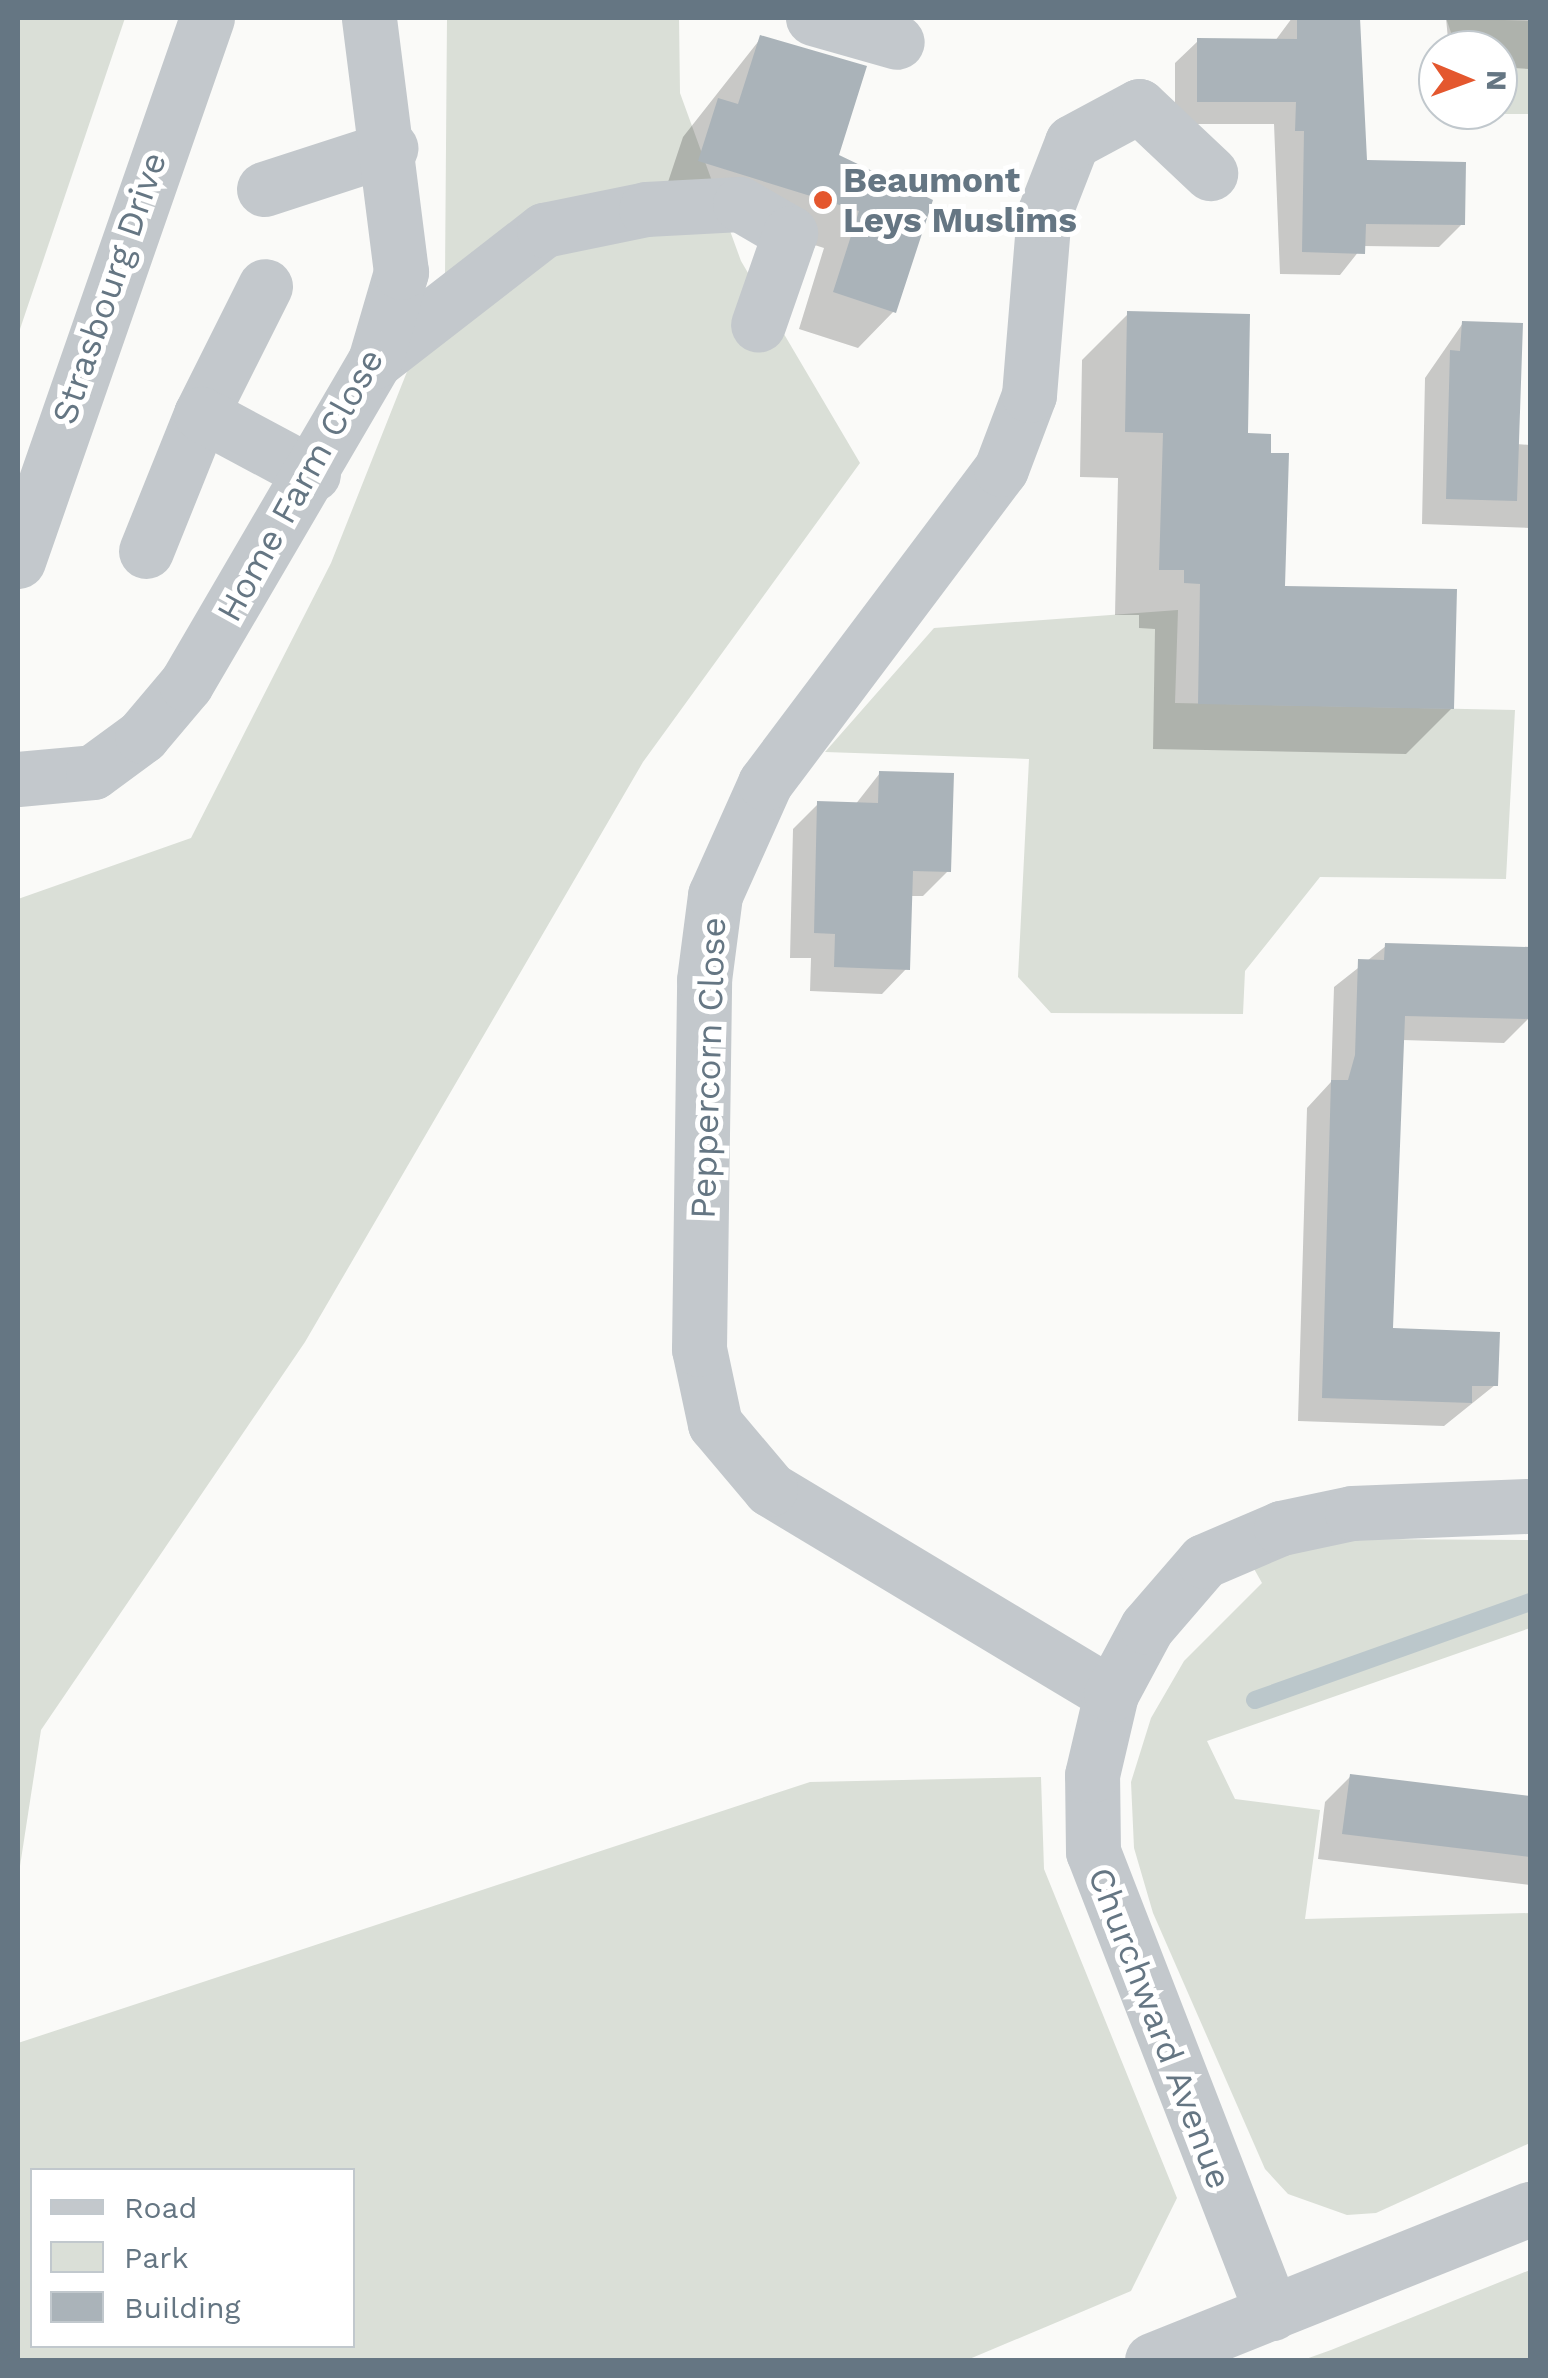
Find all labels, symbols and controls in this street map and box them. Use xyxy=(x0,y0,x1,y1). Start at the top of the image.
north arrow xyxy=(1418,30,1518,130)
text: N xyxy=(1480,70,1513,91)
street label: Strasbourg Drive xyxy=(43,147,175,429)
place label: Beaumont Leys Muslims xyxy=(843,159,1077,241)
marker: Beaumont Leys Muslims xyxy=(812,189,834,211)
street label: Home Farm Close xyxy=(208,341,392,629)
street label: Peppercorn Close xyxy=(682,916,734,1220)
street label: Churchward Avenue xyxy=(1079,1861,1241,2195)
legend xyxy=(30,2168,355,2348)
text: Road xyxy=(124,2190,197,2225)
text: Park xyxy=(124,2240,189,2275)
text: Building xyxy=(124,2290,241,2325)

